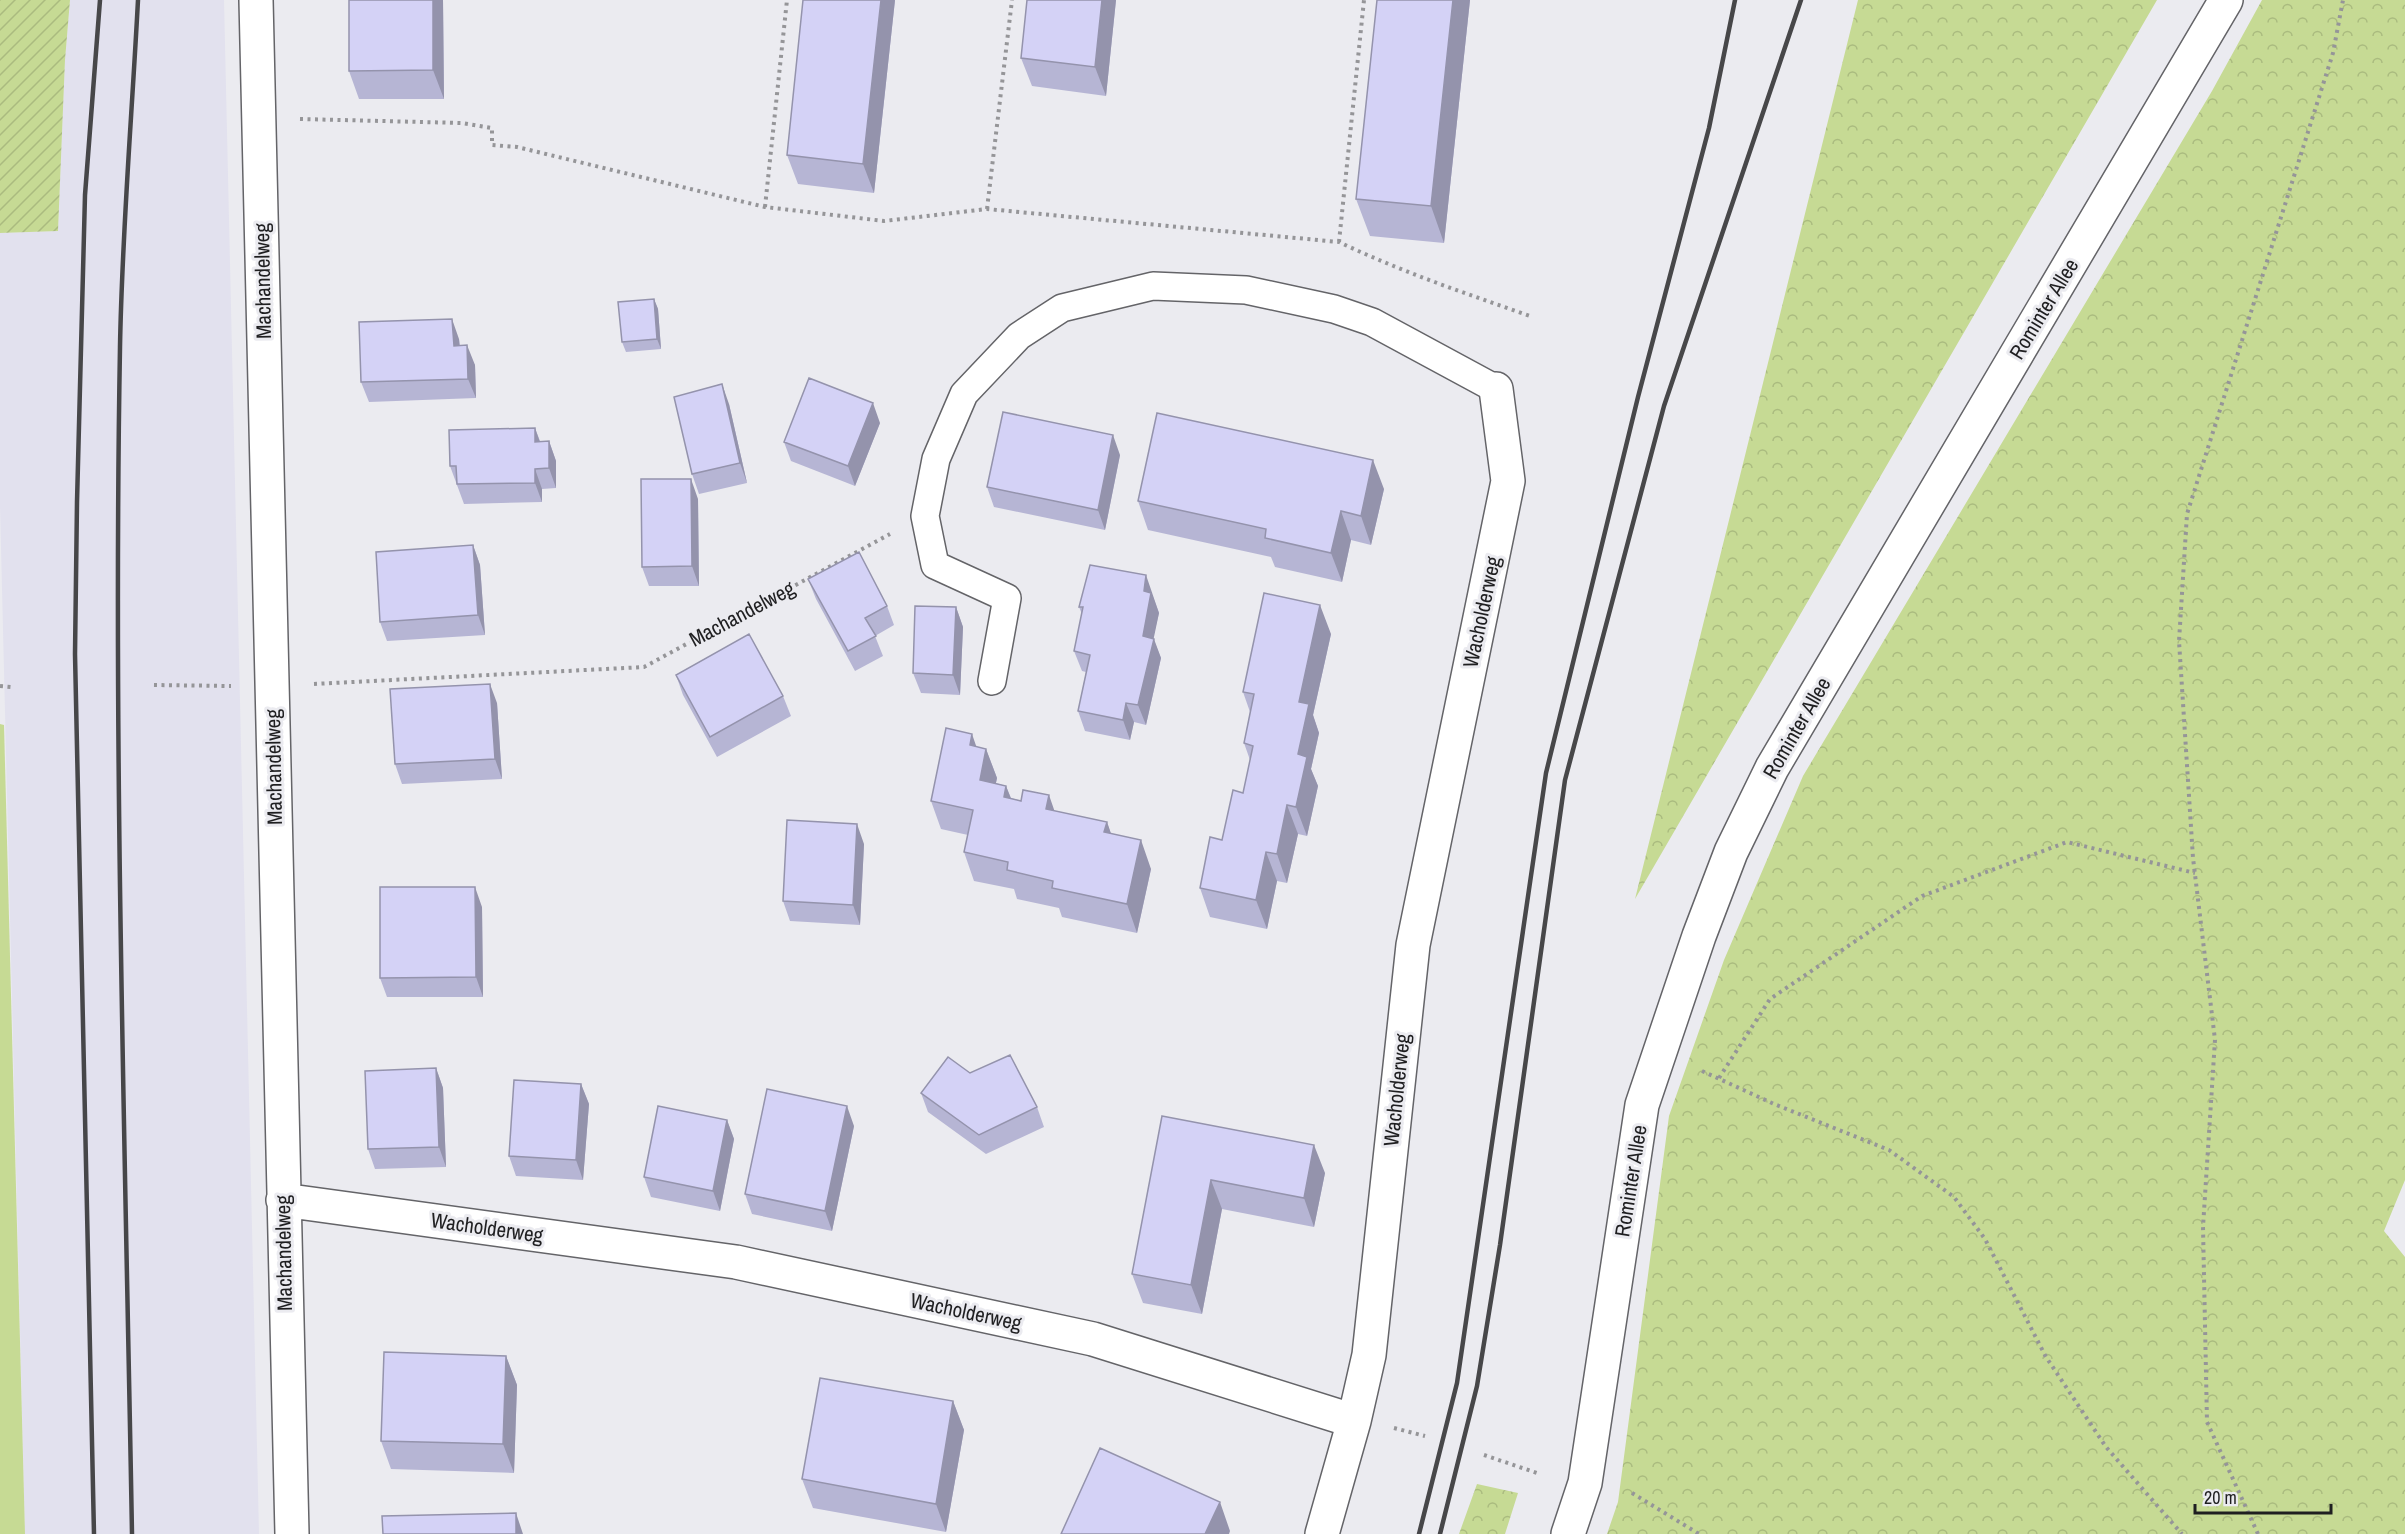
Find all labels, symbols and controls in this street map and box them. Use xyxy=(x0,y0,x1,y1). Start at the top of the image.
street label: Machandelweg xyxy=(247,222,278,339)
street label: Rominter Allee xyxy=(2002,253,2085,365)
street label: Wacholderweg xyxy=(1456,553,1508,670)
street label: Machandelweg xyxy=(684,573,800,654)
street label: Rominter Allee xyxy=(1756,672,1837,784)
street label: Machandelweg xyxy=(258,708,289,825)
street label: Wacholderweg xyxy=(1376,1032,1417,1148)
street label: Rominter Allee xyxy=(1607,1123,1654,1239)
street label: Machandelweg xyxy=(268,1194,299,1311)
street label: Wacholderweg xyxy=(429,1205,546,1250)
street label: Wacholderweg xyxy=(908,1286,1025,1338)
scale bar xyxy=(2195,1477,2332,1515)
text: 20 m xyxy=(2204,1485,2237,1510)

